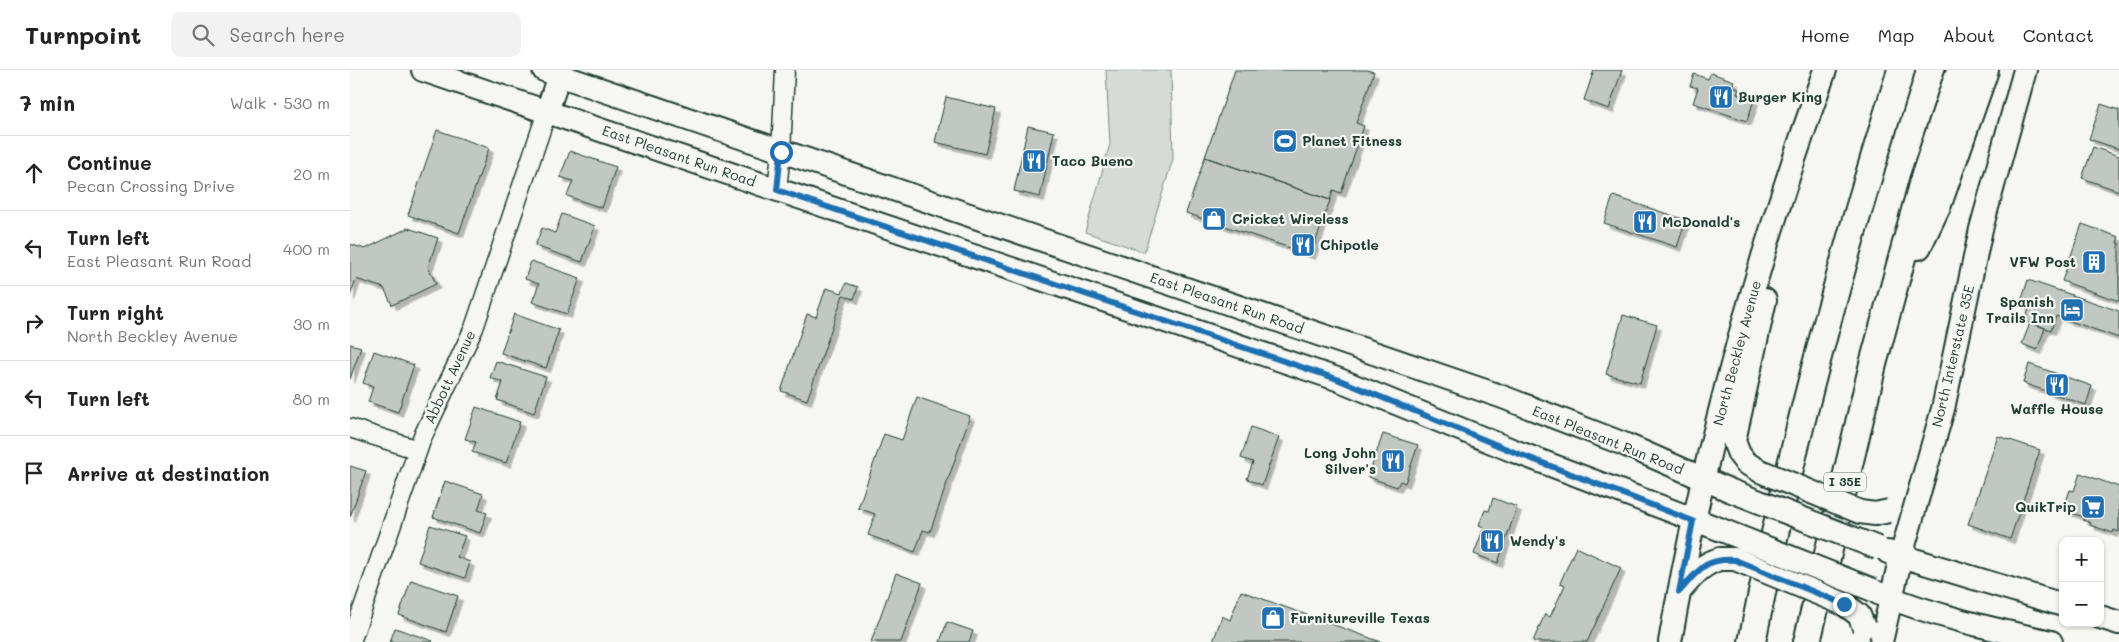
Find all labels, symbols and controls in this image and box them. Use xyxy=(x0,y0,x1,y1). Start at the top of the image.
search box xyxy=(171,12,521,57)
text: Turnpoint xyxy=(25,19,141,50)
icon: search xyxy=(189,21,217,49)
text: Search here xyxy=(229,22,345,47)
text: Home xyxy=(1801,23,1850,47)
text: Map xyxy=(1878,23,1914,47)
text: About xyxy=(1942,23,1995,47)
text: Contact xyxy=(2023,23,2094,47)
restaurant icon: Burger King xyxy=(1708,84,1734,110)
place label: Burger King xyxy=(1738,87,1822,106)
text: 7 min xyxy=(20,89,75,116)
text: Walk · 530 m xyxy=(230,92,330,113)
street label: East Pleasant Run Road xyxy=(600,120,759,191)
sports icon: Planet Fitness xyxy=(1272,128,1298,154)
place label: Planet Fitness xyxy=(1302,131,1402,150)
route start xyxy=(770,141,793,164)
restaurant icon: Taco Bueno xyxy=(1021,148,1047,174)
text: Continue xyxy=(67,150,152,175)
place label: Taco Bueno xyxy=(1052,151,1134,170)
icon: ahead xyxy=(20,159,48,187)
text: 20 m xyxy=(293,163,330,184)
text: Pecan Crossing Drive xyxy=(67,175,235,196)
shop icon: Cricket Wireless xyxy=(1201,206,1227,232)
place label: Cricket Wireless xyxy=(1232,209,1348,228)
restaurant icon: McDonald's xyxy=(1632,209,1658,235)
place label: McDonald's xyxy=(1662,212,1740,231)
text: Turn left xyxy=(67,225,150,250)
restaurant icon: Chipotle xyxy=(1290,232,1316,258)
icon: left xyxy=(20,234,48,262)
place label: Chipotle xyxy=(1320,235,1379,254)
text: 400 m xyxy=(283,238,330,259)
building icon: VFW Post xyxy=(2081,249,2107,275)
text: East Pleasant Run Road xyxy=(67,250,251,271)
place label: VFW Post xyxy=(2009,252,2076,271)
street label: East Pleasant Run Road xyxy=(1148,267,1307,338)
street label: North Beckley Avenue xyxy=(1708,278,1765,428)
street label: North Interstate 35E xyxy=(1927,283,1978,429)
place label: Spanish Trails Inn xyxy=(1986,292,2054,327)
hotel icon: Spanish Trails Inn xyxy=(2059,297,2085,323)
text: Turn right xyxy=(67,300,164,325)
icon: right xyxy=(20,309,48,337)
text: 30 m xyxy=(293,313,330,334)
text: North Beckley Avenue xyxy=(67,325,238,346)
street label: Abbott Avenue xyxy=(420,327,480,427)
restaurant icon: Waffle House xyxy=(2044,372,2070,398)
icon: left xyxy=(20,384,48,412)
text: Turn left xyxy=(67,386,150,411)
text: 80 m xyxy=(293,388,330,409)
place label: Waffle House xyxy=(2011,399,2103,418)
street label: East Pleasant Run Road xyxy=(1530,401,1687,479)
place label: Long John Silver's xyxy=(1304,443,1376,478)
restaurant icon: Long John Silver's xyxy=(1380,448,1406,474)
icon: arrive xyxy=(20,459,48,487)
text: Arrive at destination xyxy=(67,461,270,486)
road number: I 35E xyxy=(1824,472,1866,492)
supermarket icon: QuikTrip xyxy=(2080,494,2106,520)
place label: QuikTrip xyxy=(2015,497,2076,516)
restaurant icon: Wendy's xyxy=(1479,528,1505,554)
place label: Wendy's xyxy=(1510,531,1566,550)
map controls xyxy=(2059,537,2104,627)
button: + xyxy=(2059,537,2104,582)
button: − xyxy=(2059,582,2104,627)
route end xyxy=(1833,593,1856,616)
shop icon: Furnitureville Texas xyxy=(1260,605,1286,631)
place label: Furnitureville Texas xyxy=(1290,608,1430,627)

